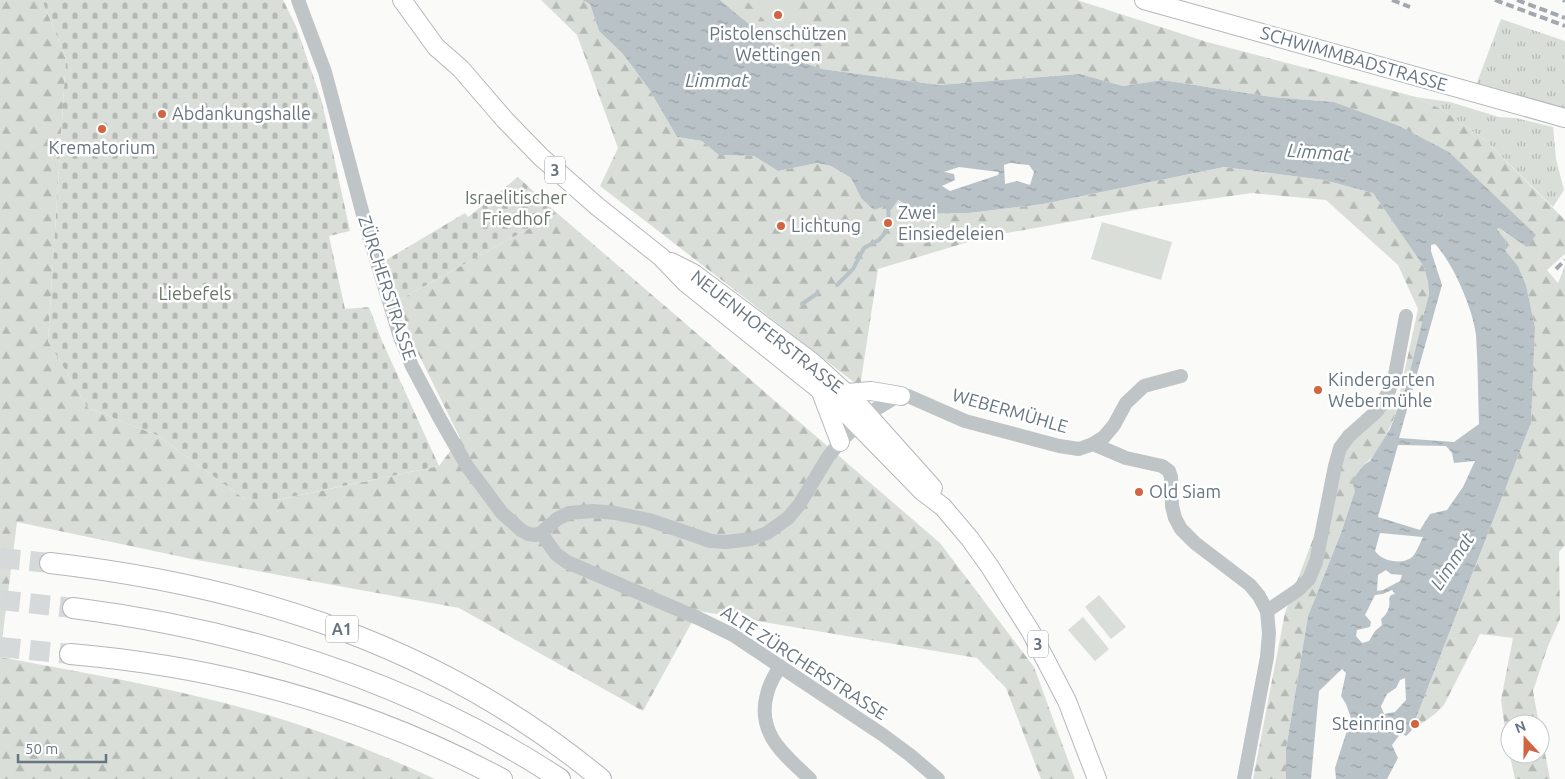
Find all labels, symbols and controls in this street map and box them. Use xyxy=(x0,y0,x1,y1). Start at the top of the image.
marker: Pistolenschützen Wettingen xyxy=(772,9,784,21)
street label: SCHWIMMBADSTRASSE xyxy=(1259,22,1450,94)
place label: Pistolenschützen Wettingen xyxy=(709,23,847,64)
water label: Limmat xyxy=(685,69,749,91)
place label: Abdankungshalle xyxy=(172,103,311,123)
marker: Abdankungshalle xyxy=(156,108,168,120)
marker: Krematorium xyxy=(96,123,108,135)
place label: Krematorium xyxy=(48,137,156,157)
water label: Limmat xyxy=(1287,139,1352,165)
road number: 3 xyxy=(545,156,565,184)
park label: Israelitischer Friedhof xyxy=(465,187,567,228)
place label: Zwei Einsiedeleien xyxy=(898,202,1005,243)
street label: ZÜRCHERSTRASSE xyxy=(355,213,421,362)
place label: Lichtung xyxy=(791,215,861,235)
marker: Zwei Einsiedeleien xyxy=(882,217,894,229)
marker: Lichtung xyxy=(775,220,787,232)
street label: NEUENHOFERSTRASSE xyxy=(688,266,848,397)
park label: Liebefels xyxy=(158,283,232,303)
place label: Kindergarten Webermühle xyxy=(1328,369,1435,410)
street label: WEBERMÜHLE xyxy=(950,384,1070,436)
marker: Kindergarten Webermühle xyxy=(1312,384,1324,396)
place label: Old Siam xyxy=(1149,481,1221,501)
marker: Old Siam xyxy=(1133,486,1145,498)
water label: Limmat xyxy=(1425,528,1479,594)
street label: ALTE ZÜRCHERSTRASSE xyxy=(718,601,891,723)
road number: A1 xyxy=(326,616,358,642)
road number: 3 xyxy=(1028,630,1048,658)
place label: Steinring xyxy=(1332,713,1405,733)
north arrow xyxy=(1500,714,1550,764)
marker: Steinring xyxy=(1409,718,1421,730)
text: N xyxy=(1513,718,1528,736)
scale bar xyxy=(18,732,105,764)
text: 50 m xyxy=(25,740,58,757)

